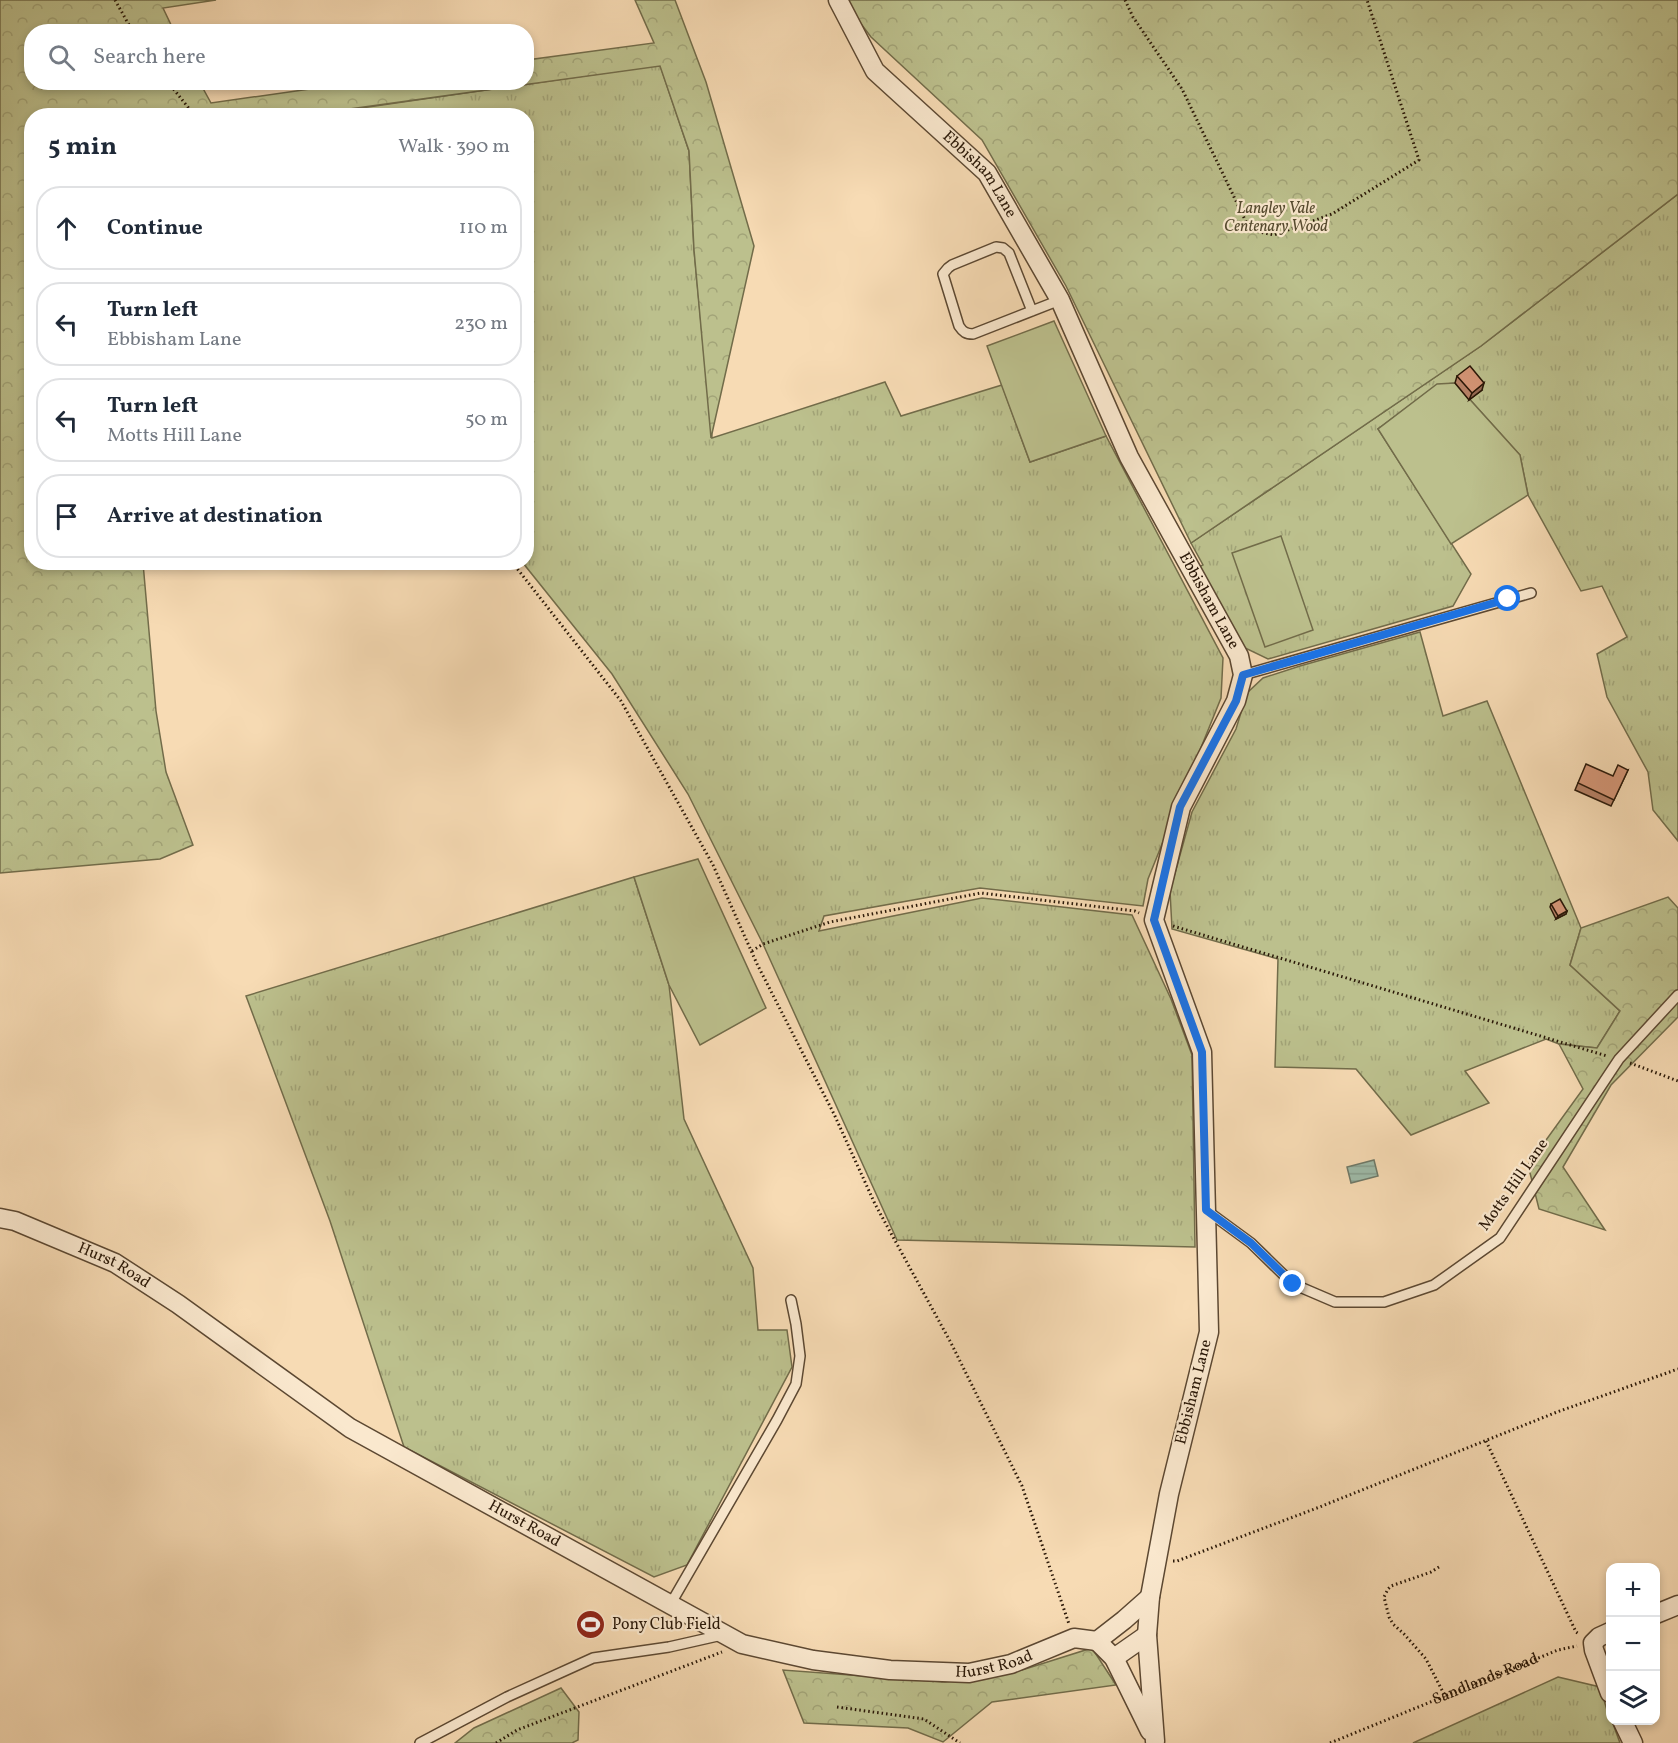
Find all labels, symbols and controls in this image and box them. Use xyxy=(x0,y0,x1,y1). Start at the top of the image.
search box xyxy=(24,24,534,90)
icon: search xyxy=(45,41,78,74)
text: Search here xyxy=(93,42,206,73)
street label: Ebbisham Lane xyxy=(937,126,1022,222)
text: 5 min xyxy=(48,129,117,165)
text: Walk · 390 m xyxy=(398,133,510,161)
park label: Langley Vale Centenary Wood xyxy=(1224,198,1328,238)
icon: ahead xyxy=(50,212,83,245)
text: Continue xyxy=(107,213,203,244)
text: 110 m xyxy=(459,214,508,242)
text: Turn left xyxy=(107,295,198,326)
icon: left xyxy=(50,308,83,341)
text: 230 m xyxy=(454,310,508,338)
text: Ebbisham Lane xyxy=(107,326,241,354)
text: Turn left xyxy=(107,391,198,422)
icon: left xyxy=(50,404,83,437)
text: 50 m xyxy=(465,406,508,434)
text: Motts Hill Lane xyxy=(107,422,242,450)
icon: arrive xyxy=(50,500,83,533)
text: Arrive at destination xyxy=(107,501,323,532)
street label: Ebbisham Lane xyxy=(1173,549,1244,653)
route start xyxy=(1494,585,1520,611)
street label: Motts Hill Lane xyxy=(1474,1134,1554,1236)
street label: Hurst Road xyxy=(74,1238,155,1294)
route end xyxy=(1279,1270,1305,1296)
street label: Ebbisham Lane xyxy=(1170,1337,1218,1447)
street label: Hurst Road xyxy=(484,1495,565,1553)
map controls xyxy=(1606,1563,1660,1725)
button: + xyxy=(1606,1563,1660,1617)
sports icon: Pony Club Field xyxy=(575,1609,607,1641)
place label: Pony Club Field xyxy=(612,1614,721,1636)
button: − xyxy=(1606,1617,1660,1671)
street label: Hurst Road xyxy=(955,1645,1036,1684)
street label: Sandlands Road xyxy=(1429,1648,1542,1711)
button: layers xyxy=(1606,1671,1660,1725)

